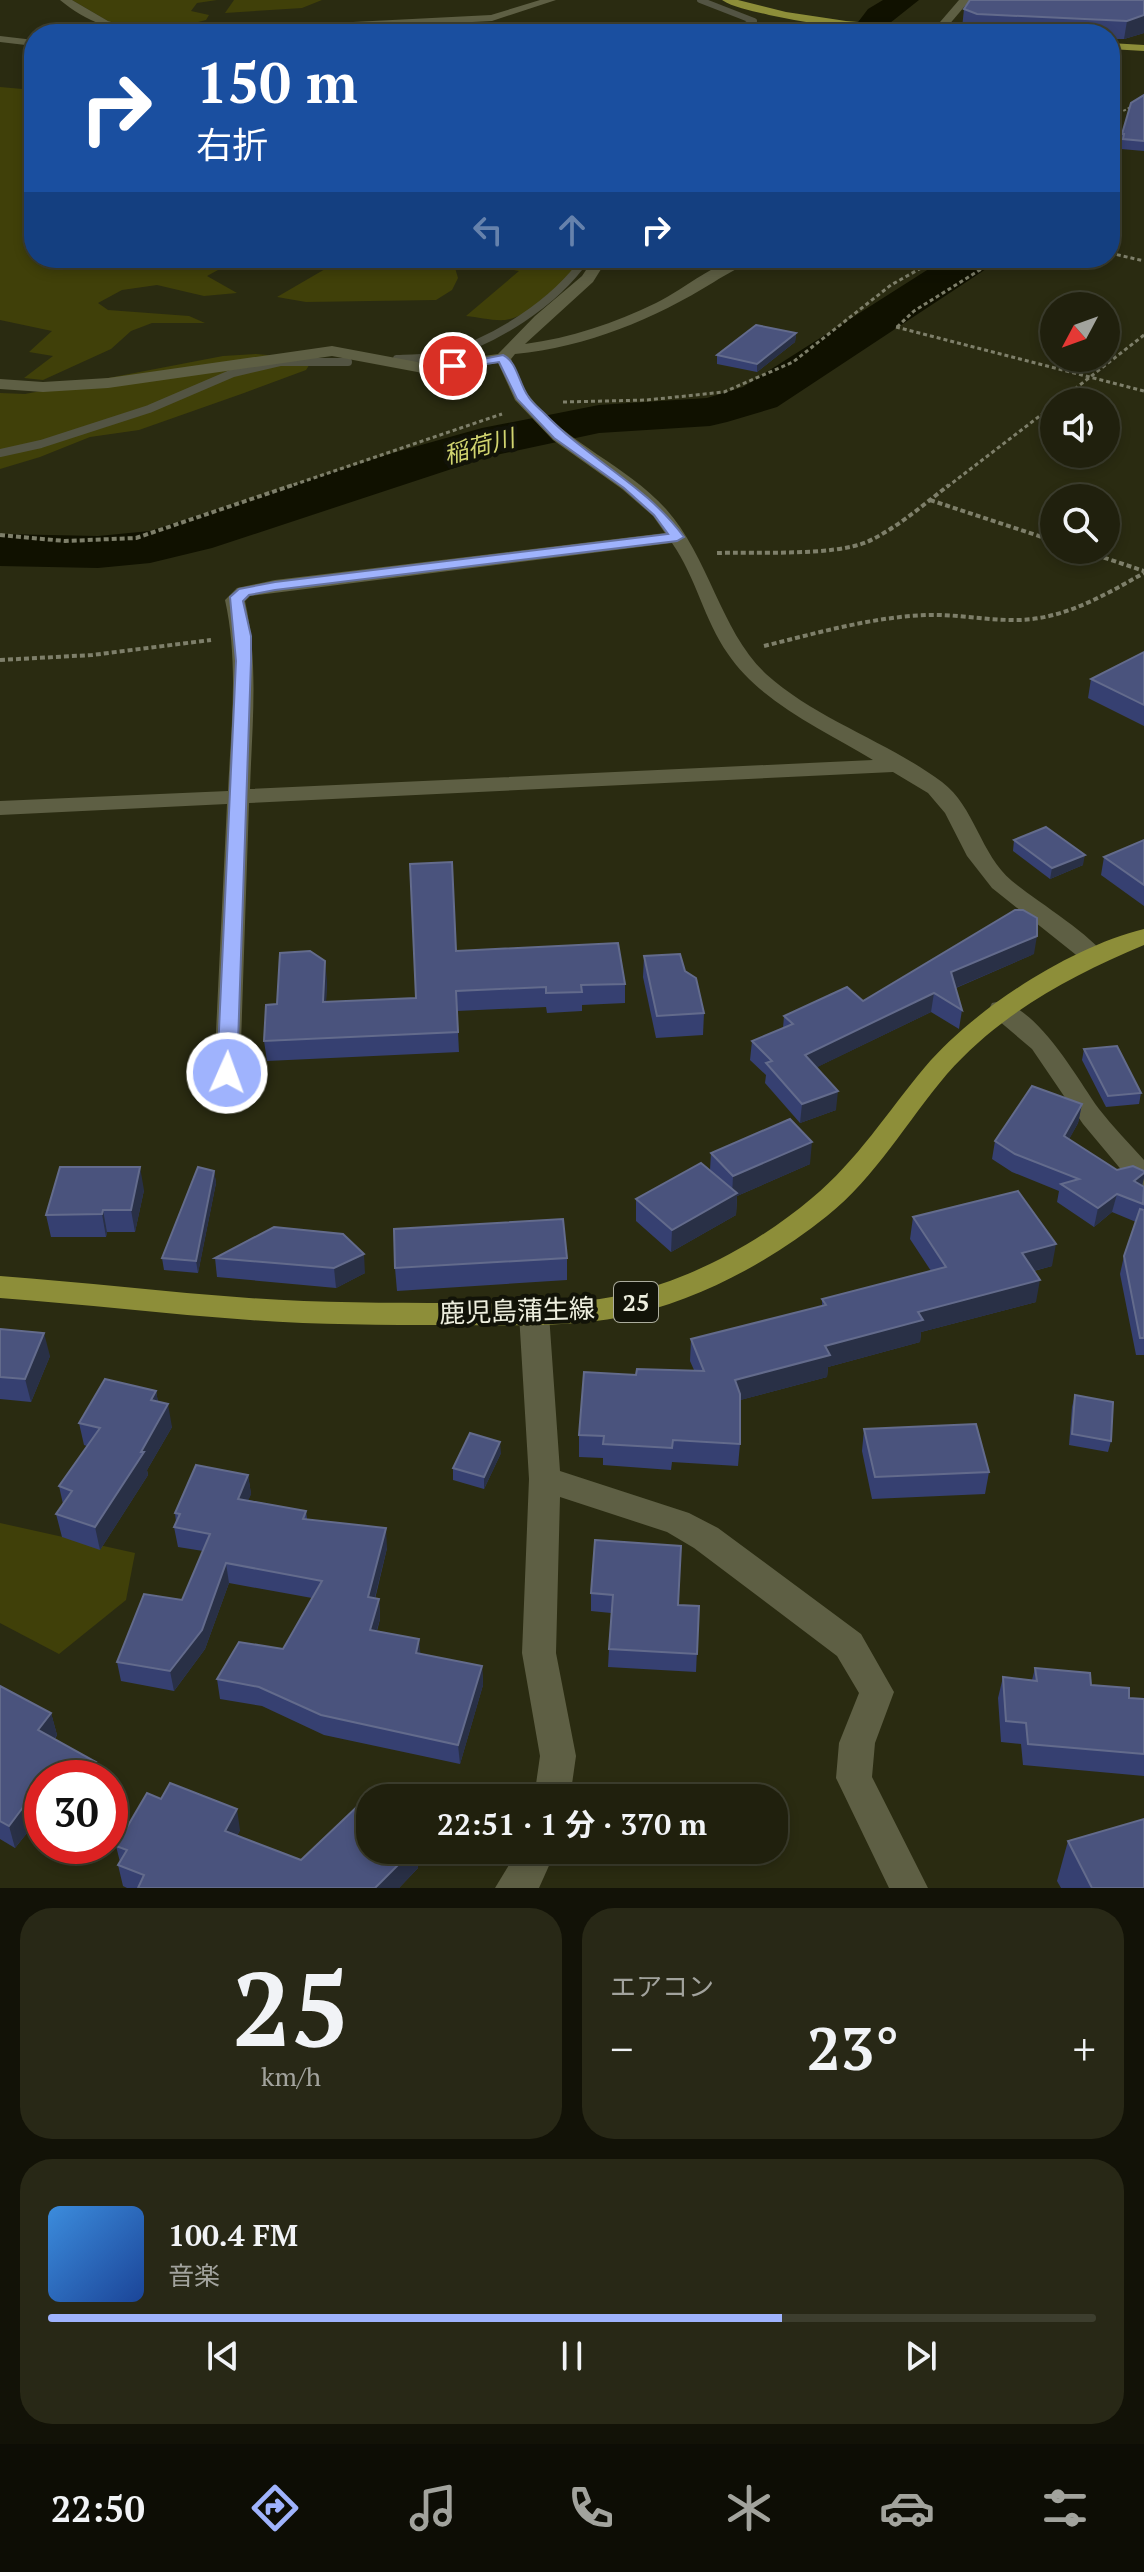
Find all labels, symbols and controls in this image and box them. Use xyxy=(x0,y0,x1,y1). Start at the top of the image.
text: 150 m xyxy=(196,45,358,119)
icon: right xyxy=(64,56,168,160)
text: 右折 xyxy=(196,121,268,168)
icon: left xyxy=(466,208,510,252)
icon: ahead xyxy=(550,208,594,252)
icon: right xyxy=(634,208,678,252)
north arrow xyxy=(1040,292,1120,372)
map controls xyxy=(1040,292,1120,564)
pin xyxy=(419,332,487,400)
icon: arrive xyxy=(431,344,475,388)
button: sound xyxy=(1040,388,1120,468)
water label: 稲荷川 xyxy=(440,420,521,471)
button: search xyxy=(1040,484,1120,564)
position arrow xyxy=(185,1031,269,1115)
road number: 25 xyxy=(614,1282,658,1322)
street label: 鹿児島蒲生線 xyxy=(438,1290,596,1330)
speed limit sign: 30 xyxy=(24,1760,128,1864)
text: 22:51 · 1 分 · 370 m xyxy=(437,1804,707,1844)
text: 25 xyxy=(232,1938,350,2076)
text: エアコン xyxy=(610,1969,714,2003)
text: 23° xyxy=(807,2008,899,2087)
text: − xyxy=(610,2019,633,2078)
text: + xyxy=(1073,2019,1096,2078)
text: km/h xyxy=(261,2059,321,2093)
text: 100.4 FM xyxy=(168,2215,298,2255)
text: 音楽 xyxy=(168,2258,220,2292)
icon: previous xyxy=(201,2334,245,2378)
icon: pause xyxy=(550,2334,594,2378)
icon: next xyxy=(899,2334,943,2378)
icon: directions xyxy=(247,2480,303,2536)
icon: music xyxy=(405,2480,461,2536)
icon: phone xyxy=(563,2480,619,2536)
icon: climate xyxy=(721,2480,777,2536)
icon: car xyxy=(879,2480,935,2536)
icon: filters xyxy=(1037,2480,1093,2536)
text: 22:50 xyxy=(51,2485,145,2532)

